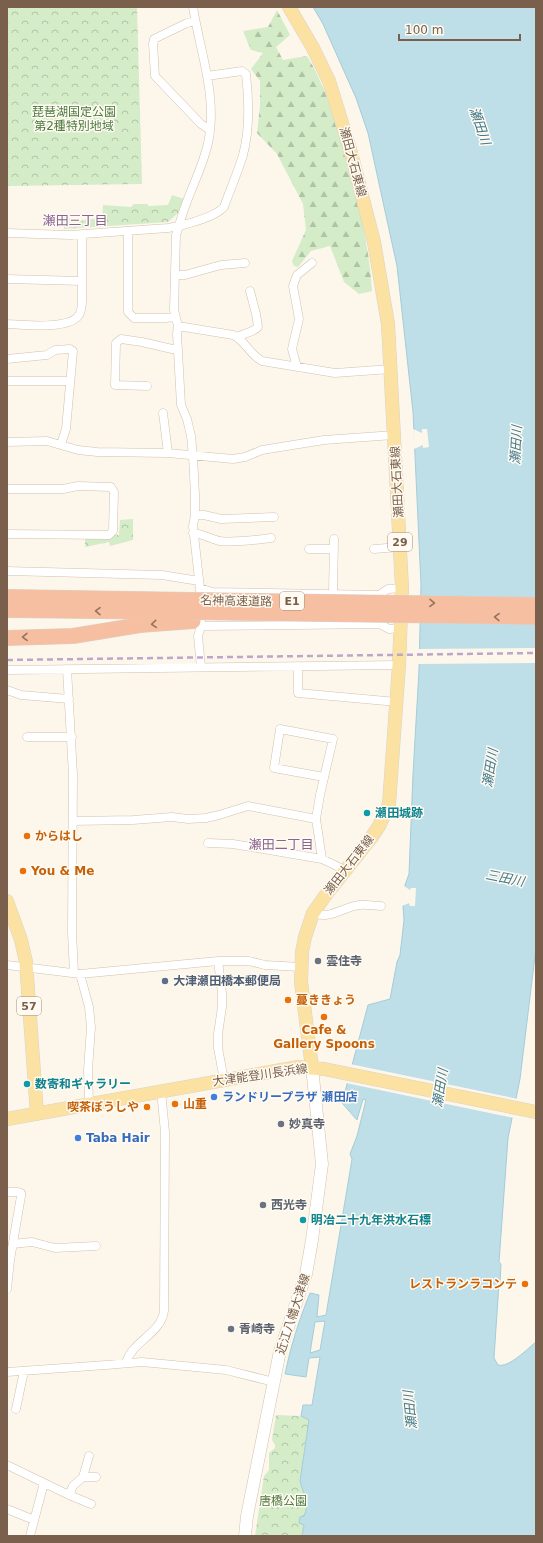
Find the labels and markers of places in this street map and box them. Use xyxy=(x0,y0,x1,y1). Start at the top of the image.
place label: 瀬田城跡 xyxy=(375,806,423,820)
marker: 瀬田城跡 xyxy=(362,808,372,818)
place label: からはし xyxy=(35,829,83,843)
marker: からはし xyxy=(22,831,32,841)
place label: You & Me xyxy=(30,864,94,878)
marker: You & Me xyxy=(18,866,28,876)
place label: 雲住寺 xyxy=(326,954,362,968)
marker: 雲住寺 xyxy=(313,956,323,966)
place label: 大津瀬田橋本郵便局 xyxy=(173,974,281,988)
marker: 大津瀬田橋本郵便局 xyxy=(160,976,170,986)
place label: 蔓ききょう xyxy=(296,993,356,1007)
marker: 蔓ききょう xyxy=(283,995,293,1005)
marker: Cafe & Gallery Spoons xyxy=(319,1012,329,1022)
place label: Cafe & Gallery Spoons xyxy=(273,1023,375,1051)
place label: 数寄和ギャラリー xyxy=(35,1077,131,1091)
marker: 数寄和ギャラリー xyxy=(22,1079,32,1089)
place label: ランドリープラザ 瀬田店 xyxy=(222,1090,357,1104)
marker: ランドリープラザ 瀬田店 xyxy=(209,1092,219,1102)
place label: 山重 xyxy=(183,1097,207,1111)
marker: 山重 xyxy=(170,1099,180,1109)
place label: 喫茶ぼうしや xyxy=(67,1100,139,1114)
marker: 喫茶ぼうしや xyxy=(142,1102,152,1112)
place label: 妙真寺 xyxy=(289,1117,325,1131)
marker: 妙真寺 xyxy=(276,1119,286,1129)
place label: Taba Hair xyxy=(86,1131,150,1145)
marker: Taba Hair xyxy=(73,1133,83,1143)
place label: 西光寺 xyxy=(271,1198,307,1212)
marker: 西光寺 xyxy=(258,1200,268,1210)
place label: 明冶二十九年洪水石標 xyxy=(311,1213,431,1227)
marker: 明冶二十九年洪水石標 xyxy=(298,1215,308,1225)
place label: レストランラコンテ xyxy=(409,1277,517,1291)
marker: レストランラコンテ xyxy=(520,1279,530,1289)
place label: 青崎寺 xyxy=(239,1322,275,1336)
marker: 青崎寺 xyxy=(226,1324,236,1334)

